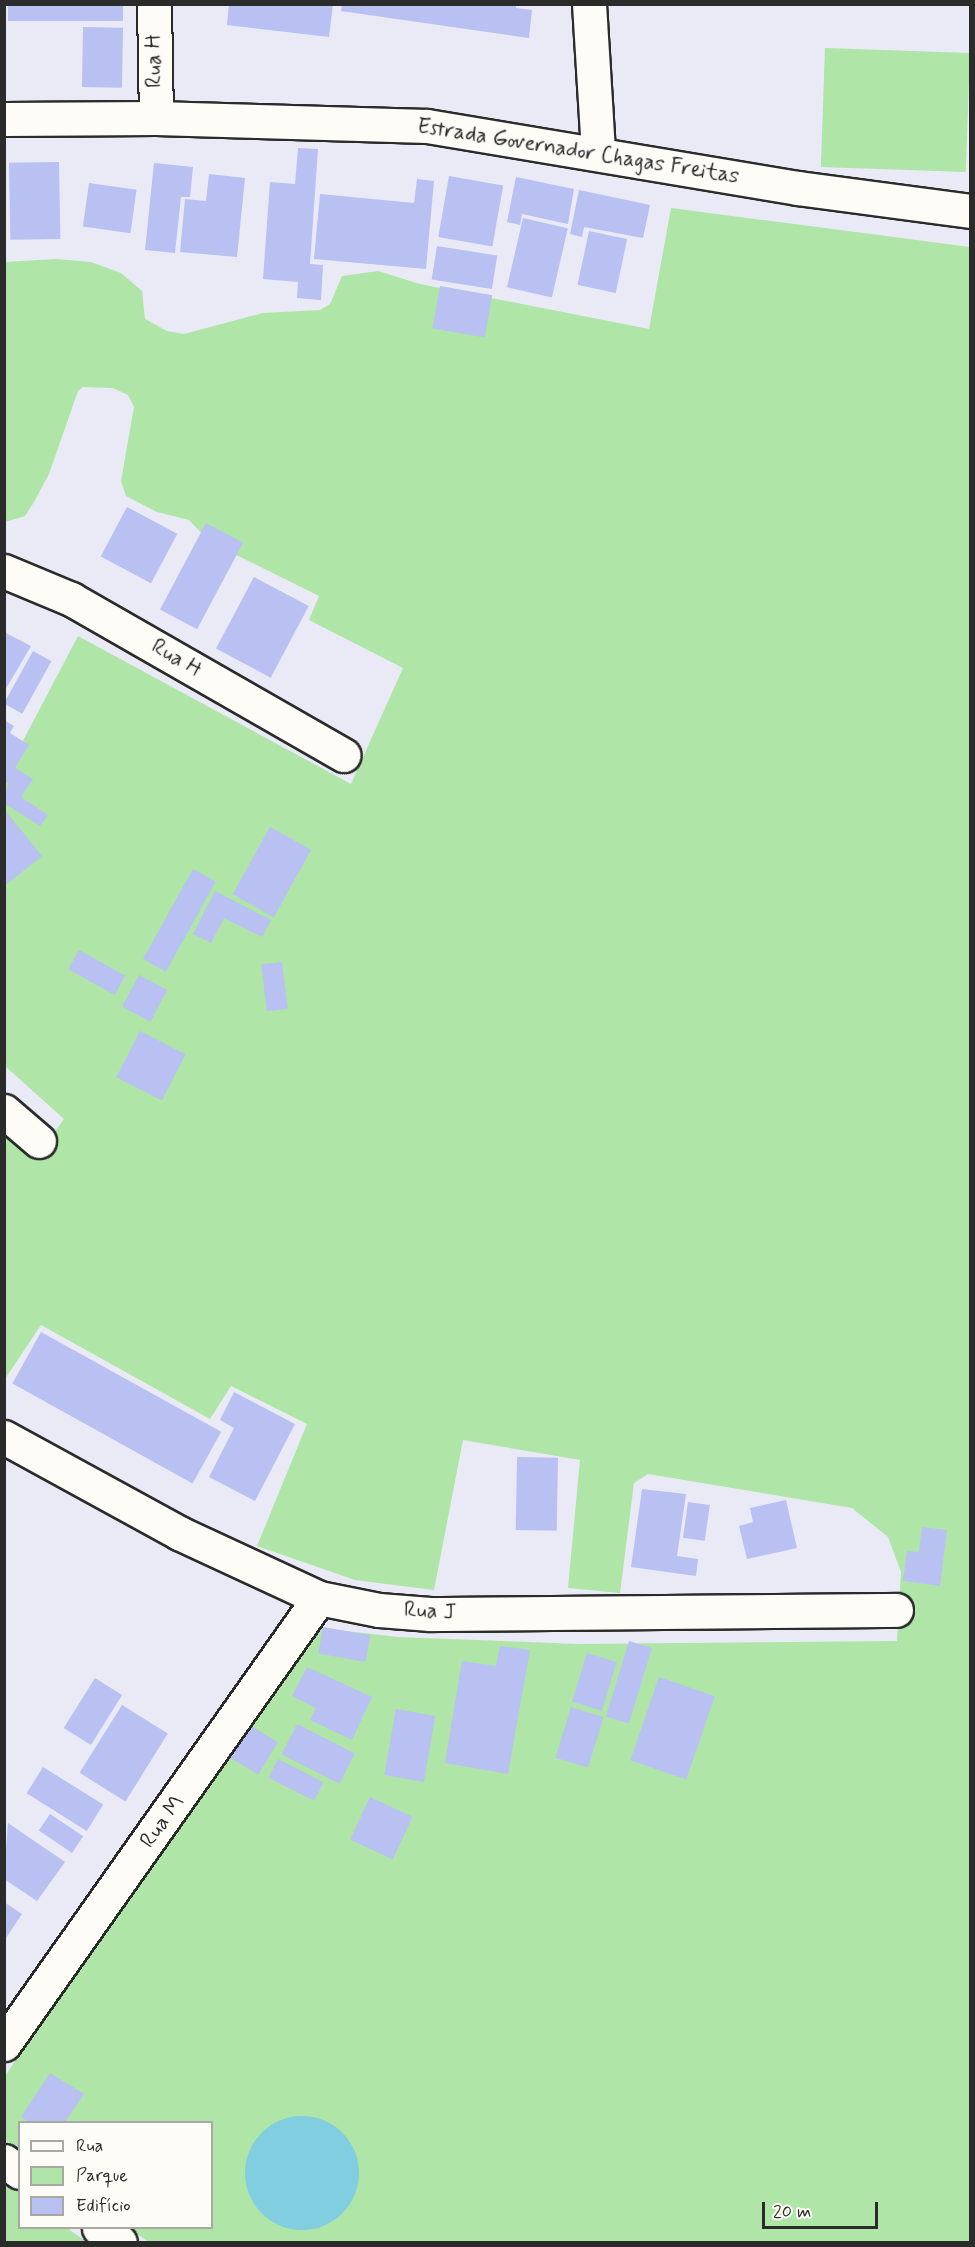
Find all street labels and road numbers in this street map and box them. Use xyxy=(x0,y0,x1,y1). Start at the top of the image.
street label: Rua H xyxy=(141,34,169,88)
street label: Estrada Governador Chagas Freitas xyxy=(413,113,743,191)
street label: Rua H xyxy=(146,634,206,684)
street label: Rua J xyxy=(403,1598,457,1626)
street label: Rua M xyxy=(135,1790,191,1854)

